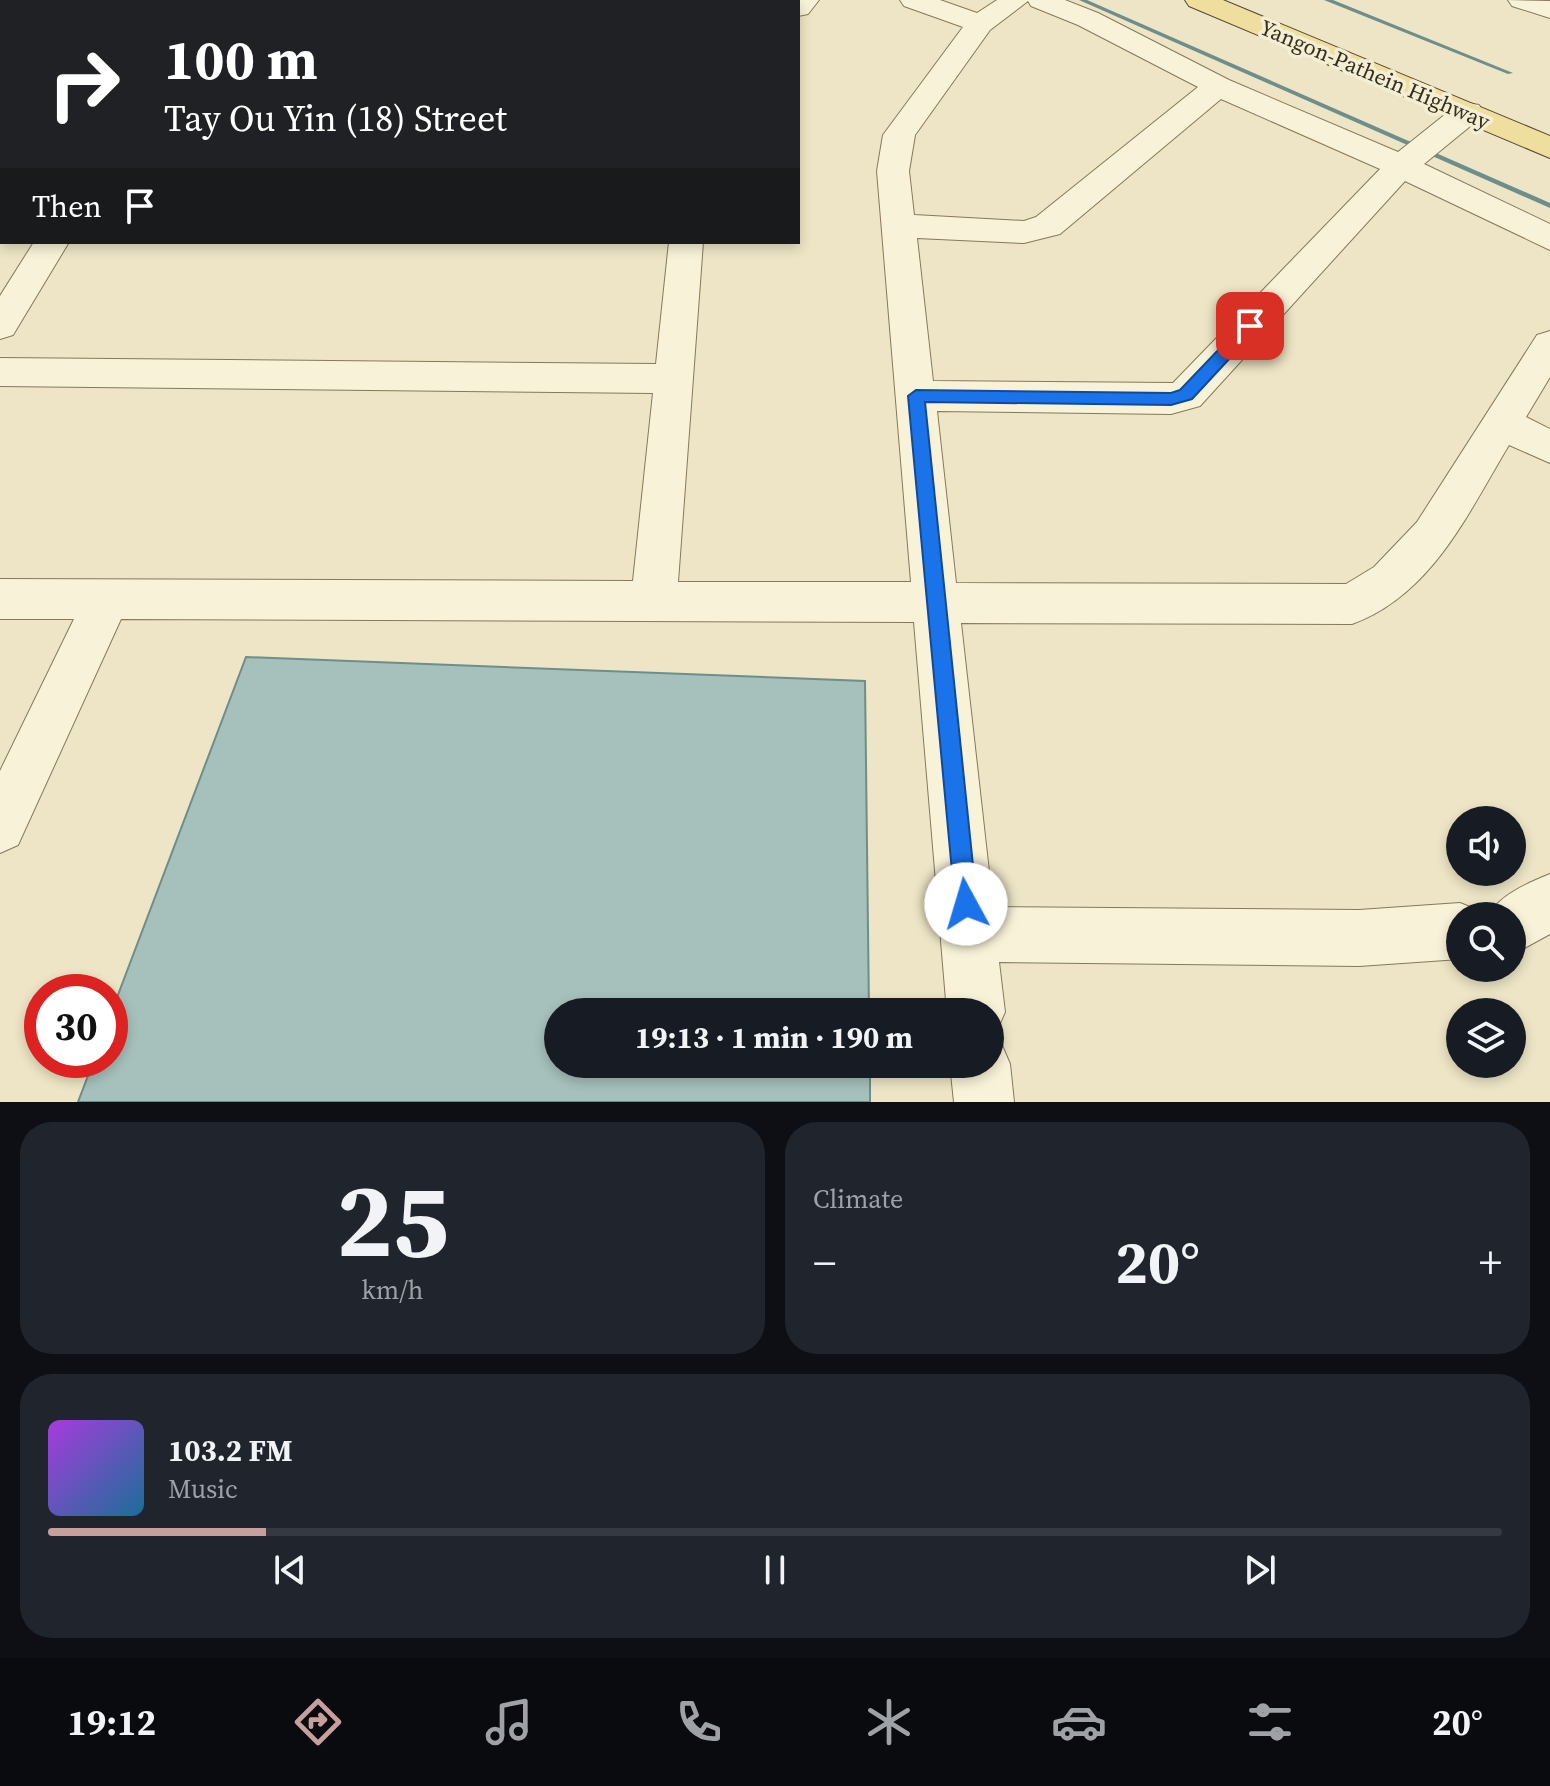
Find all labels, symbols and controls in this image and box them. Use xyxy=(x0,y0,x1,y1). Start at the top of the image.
street label: Yangon-Pathein Highway xyxy=(1255,12,1495,136)
text: 100 m xyxy=(164,21,318,98)
icon: right xyxy=(32,32,136,136)
text: Tay Ou Yin (18) Street xyxy=(164,94,507,143)
icon: arrive xyxy=(118,184,162,228)
text: Then xyxy=(32,186,102,227)
pin xyxy=(1216,292,1284,360)
icon: arrive xyxy=(1228,304,1272,348)
map controls xyxy=(1446,806,1526,1078)
button: sound xyxy=(1446,806,1526,886)
position arrow xyxy=(924,862,1008,946)
button: search xyxy=(1446,902,1526,982)
speed limit sign: 30 xyxy=(24,974,128,1078)
button: layers xyxy=(1446,998,1526,1078)
text: 19:13 · 1 min · 190 m xyxy=(635,1017,913,1058)
text: 25 xyxy=(336,1148,449,1291)
text: Climate xyxy=(813,1181,903,1217)
text: 20° xyxy=(1115,1221,1200,1303)
text: − xyxy=(813,1232,836,1293)
text: + xyxy=(1479,1232,1502,1293)
text: km/h xyxy=(362,1272,423,1308)
text: 103.2 FM xyxy=(168,1430,293,1471)
text: Music xyxy=(168,1471,238,1507)
icon: previous xyxy=(268,1548,312,1592)
icon: pause xyxy=(753,1548,797,1592)
icon: next xyxy=(1238,1548,1282,1592)
icon: directions xyxy=(290,1694,346,1750)
icon: music xyxy=(481,1694,537,1750)
icon: phone xyxy=(671,1694,727,1750)
icon: climate xyxy=(861,1694,917,1750)
icon: car xyxy=(1051,1694,1107,1750)
icon: filters xyxy=(1242,1694,1298,1750)
text: 19:12 xyxy=(67,1698,156,1747)
text: 20° xyxy=(1432,1698,1483,1747)

